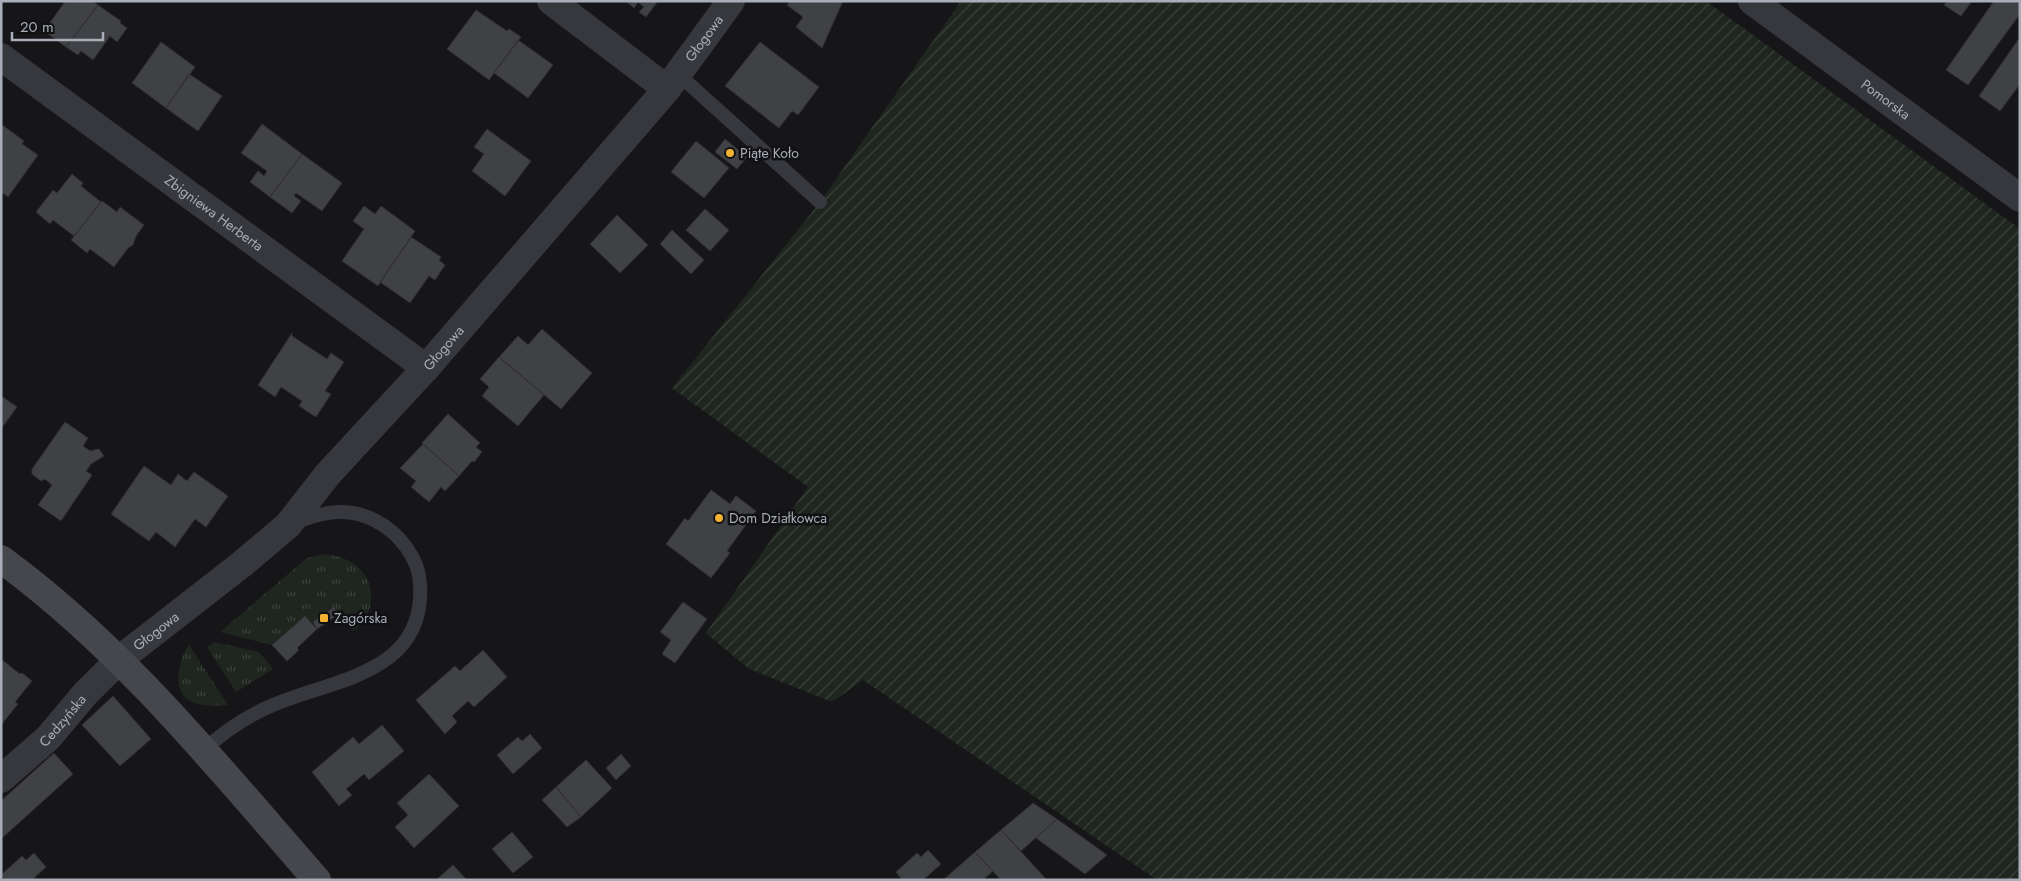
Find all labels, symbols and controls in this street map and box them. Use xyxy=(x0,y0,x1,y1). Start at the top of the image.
scale bar xyxy=(12,10,104,42)
street label: Głogowa xyxy=(680,11,728,66)
text: 20 m xyxy=(20,16,54,38)
street label: Pomorska xyxy=(1857,74,1915,124)
place label: Piąte Koło xyxy=(740,143,799,163)
marker: Piąte Koło xyxy=(724,147,736,159)
street label: Zbigniewa Herberta xyxy=(161,170,268,256)
street label: Głogowa xyxy=(418,321,468,375)
place label: Dom Działkowca xyxy=(729,508,827,528)
marker: Dom Działkowca xyxy=(713,512,725,524)
street label: Głogowa xyxy=(129,607,183,655)
place label: Zagórska xyxy=(334,608,387,628)
marker: Zagórska xyxy=(318,612,330,624)
street label: Cedzyńska xyxy=(35,690,91,752)

